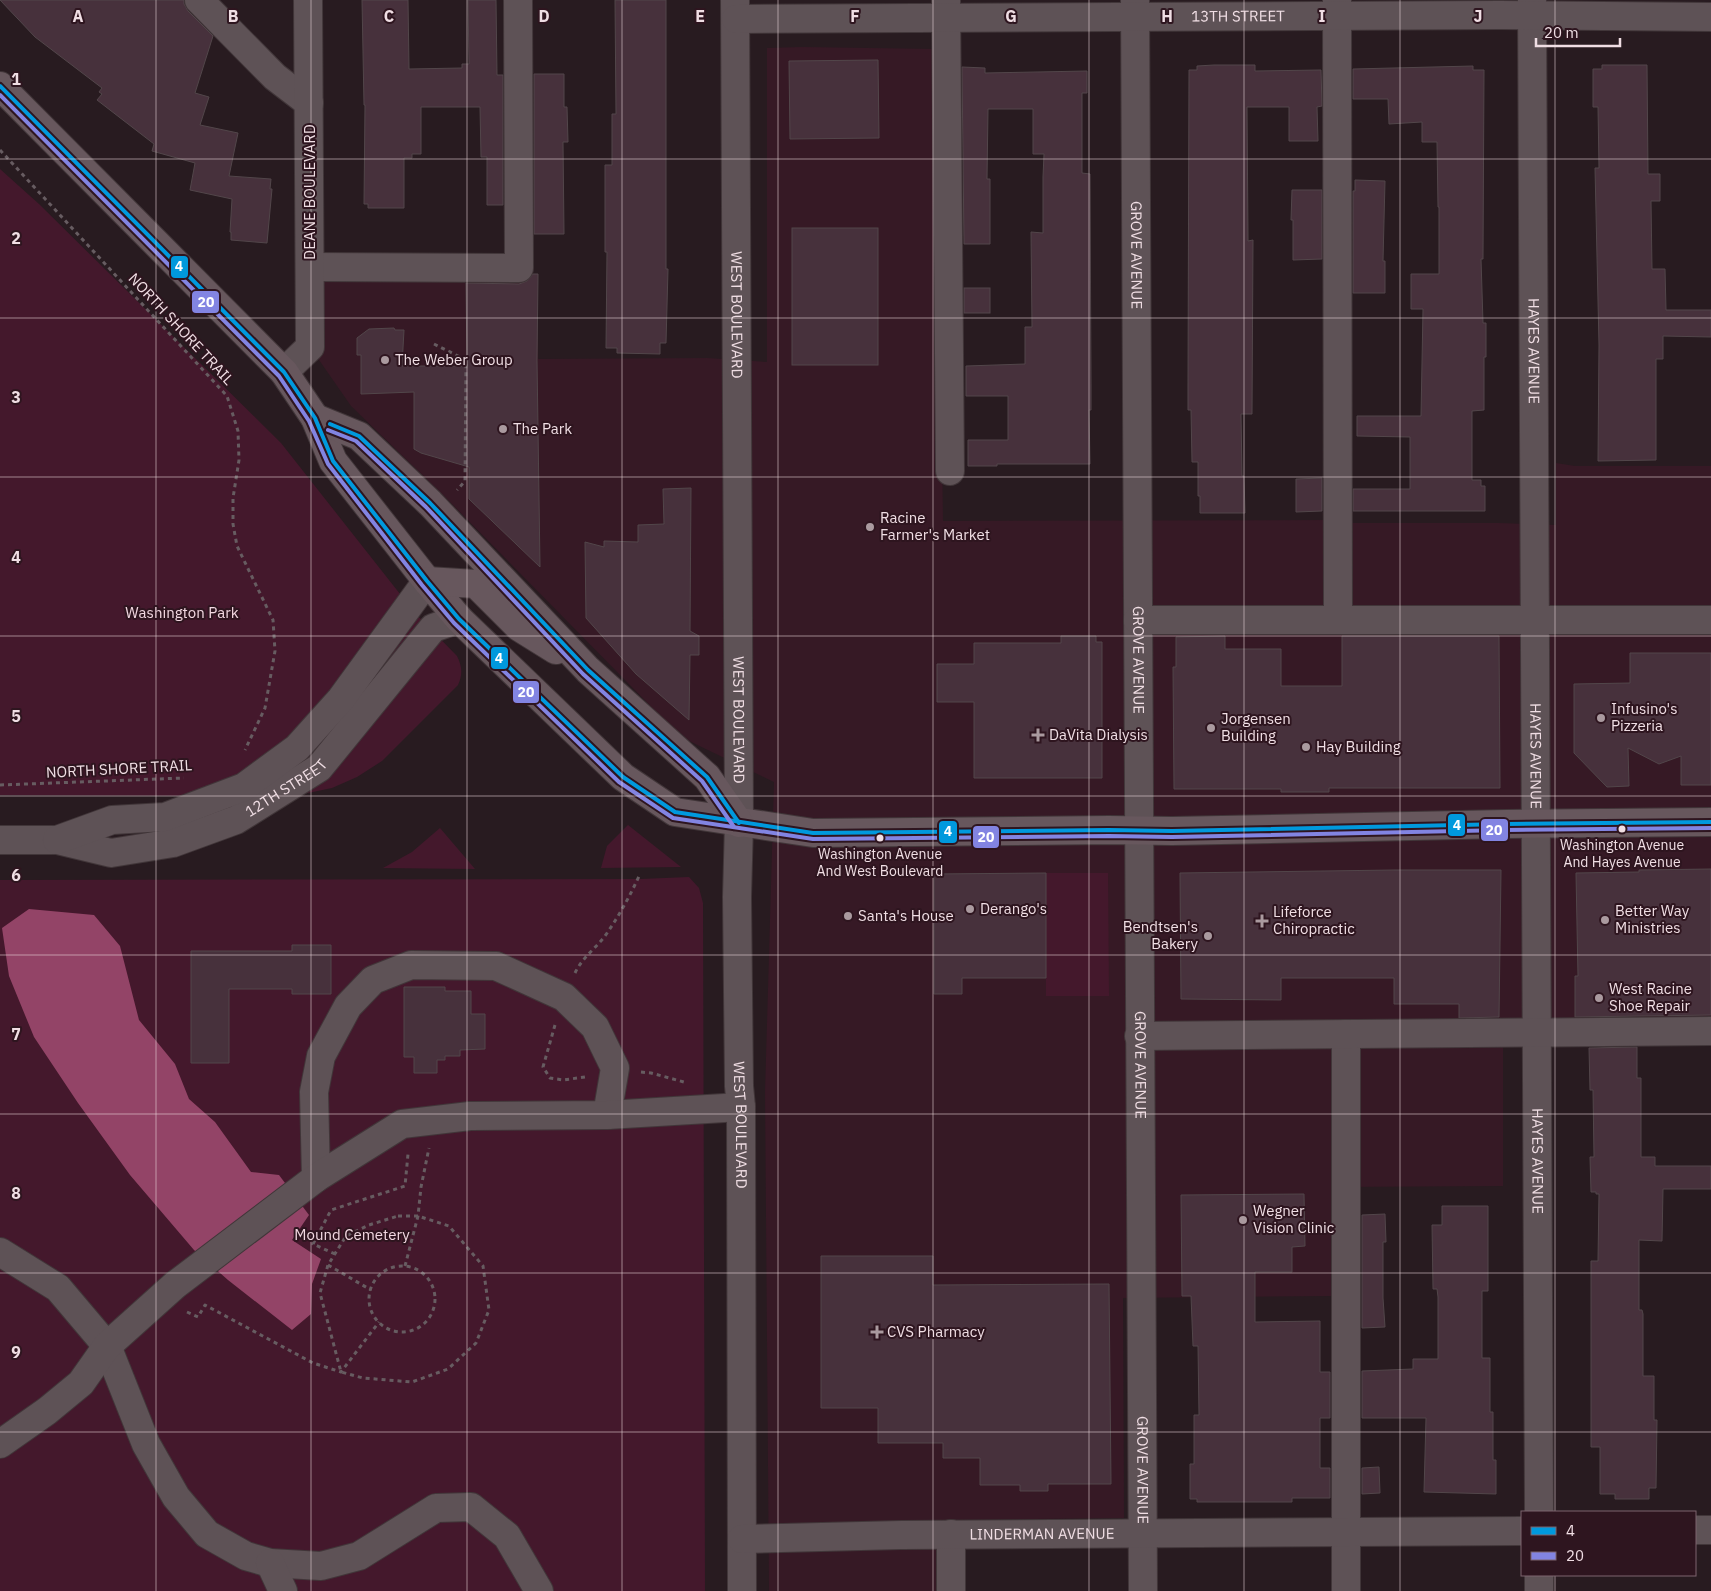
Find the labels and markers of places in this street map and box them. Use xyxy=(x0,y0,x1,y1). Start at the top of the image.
place label: The Weber Group xyxy=(395,350,513,369)
marker: The Weber Group xyxy=(379,354,391,366)
place label: The Park xyxy=(513,419,572,438)
marker: The Park xyxy=(497,423,509,435)
place label: Racine Farmer's Market xyxy=(880,508,990,544)
marker: Racine Farmer's Market xyxy=(864,521,876,533)
place label: Infusino's Pizzeria xyxy=(1611,699,1678,735)
place label: Jorgensen Building xyxy=(1221,709,1291,745)
marker: Infusino's Pizzeria xyxy=(1595,712,1607,724)
marker: Jorgensen Building xyxy=(1205,722,1217,734)
place label: DaVita Dialysis xyxy=(1049,725,1148,744)
marker: DaVita Dialysis xyxy=(1031,728,1045,742)
place label: Hay Building xyxy=(1316,737,1401,756)
marker: Hay Building xyxy=(1300,741,1312,753)
marker: Washington Avenue And Hayes Avenue xyxy=(1617,824,1627,834)
marker: Washington Avenue And West Boulevard xyxy=(875,833,885,843)
place label: Washington Avenue And Hayes Avenue xyxy=(1560,836,1684,871)
place label: Washington Avenue And West Boulevard xyxy=(817,845,943,880)
place label: Derango's xyxy=(980,899,1047,918)
place label: Better Way Ministries xyxy=(1615,901,1690,937)
place label: Lifeforce Chiropractic xyxy=(1273,902,1355,938)
marker: Derango's xyxy=(964,903,976,915)
place label: Santa's House xyxy=(858,906,954,925)
marker: Santa's House xyxy=(842,910,854,922)
marker: Lifeforce Chiropractic xyxy=(1255,914,1269,928)
marker: Better Way Ministries xyxy=(1599,914,1611,926)
place label: Bendtsen's Bakery xyxy=(1123,917,1199,953)
marker: Bendtsen's Bakery xyxy=(1202,930,1214,942)
place label: West Racine Shoe Repair xyxy=(1609,979,1692,1015)
marker: West Racine Shoe Repair xyxy=(1593,992,1605,1004)
place label: Wegner Vision Clinic xyxy=(1253,1201,1335,1237)
marker: Wegner Vision Clinic xyxy=(1237,1214,1249,1226)
place label: CVS Pharmacy xyxy=(887,1322,985,1341)
marker: CVS Pharmacy xyxy=(871,1326,883,1338)

